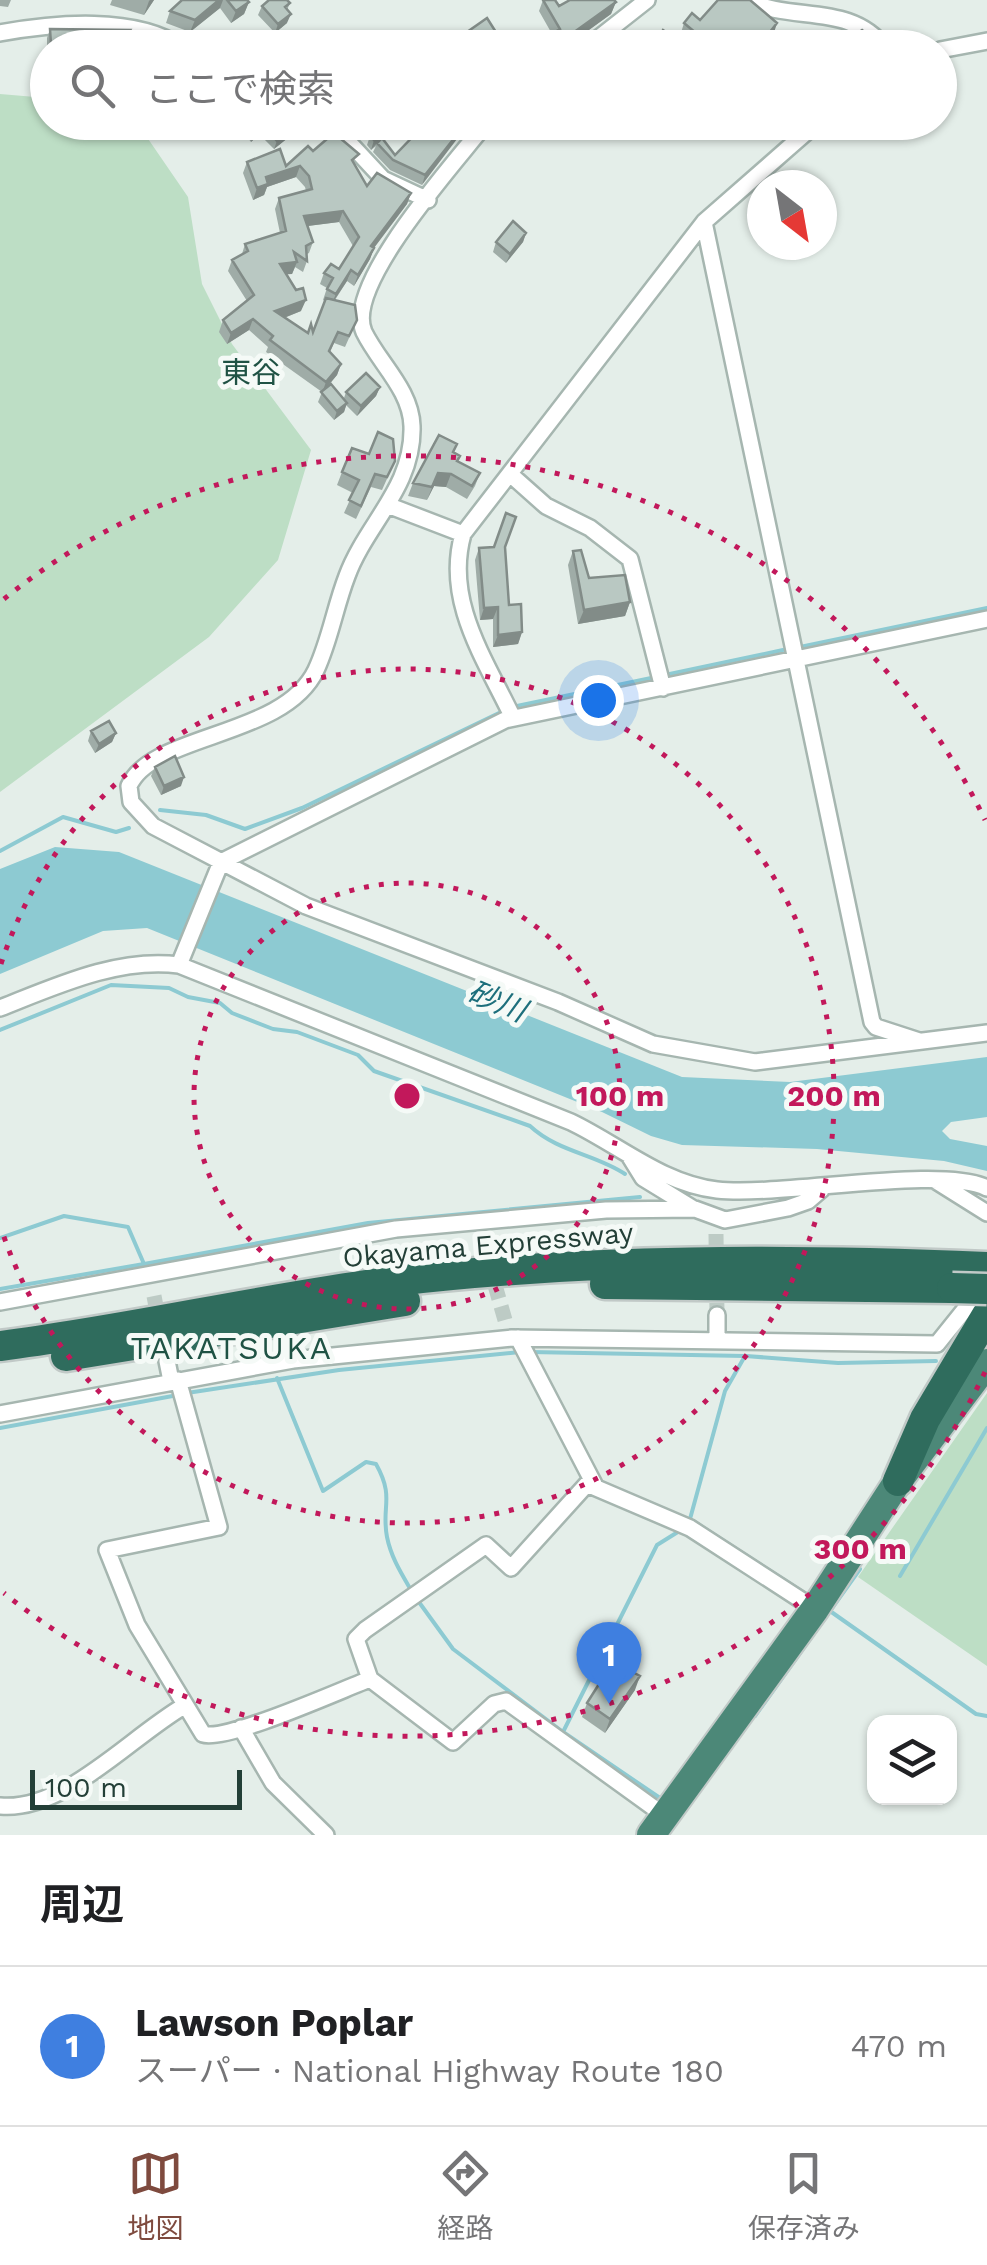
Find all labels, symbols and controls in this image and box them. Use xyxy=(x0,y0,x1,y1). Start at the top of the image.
search box xyxy=(30,30,957,140)
icon: search xyxy=(65,58,120,113)
text: ここで検索 xyxy=(145,67,335,111)
north arrow xyxy=(747,170,837,260)
district label: 東谷 xyxy=(221,355,281,390)
your location xyxy=(573,675,624,726)
water label: 砂川 xyxy=(463,974,534,1030)
centre of rings xyxy=(389,1078,425,1114)
text: 100 m xyxy=(576,1078,664,1113)
text: 200 m xyxy=(787,1078,881,1113)
street label: Okayama Expressway xyxy=(341,1216,635,1274)
district label: TAKATSUKA xyxy=(131,1329,333,1367)
text: 300 m xyxy=(813,1531,907,1566)
pin: 1 xyxy=(576,1622,642,1704)
map controls xyxy=(867,1715,957,1805)
button: layers xyxy=(867,1715,957,1805)
scale bar xyxy=(30,1765,242,1810)
text: 100 m xyxy=(45,1771,127,1804)
text: 周辺 xyxy=(40,1880,124,1929)
text: Lawson Poplar xyxy=(135,2001,413,2045)
text: 1 xyxy=(66,2027,79,2065)
text: 470 m xyxy=(850,2027,947,2065)
text: スーパー · National Highway Route 180 xyxy=(135,2052,724,2090)
tab: 地図 xyxy=(127,2146,183,2246)
tab: 経路 xyxy=(437,2146,494,2246)
tab: 保存済み xyxy=(748,2146,860,2246)

